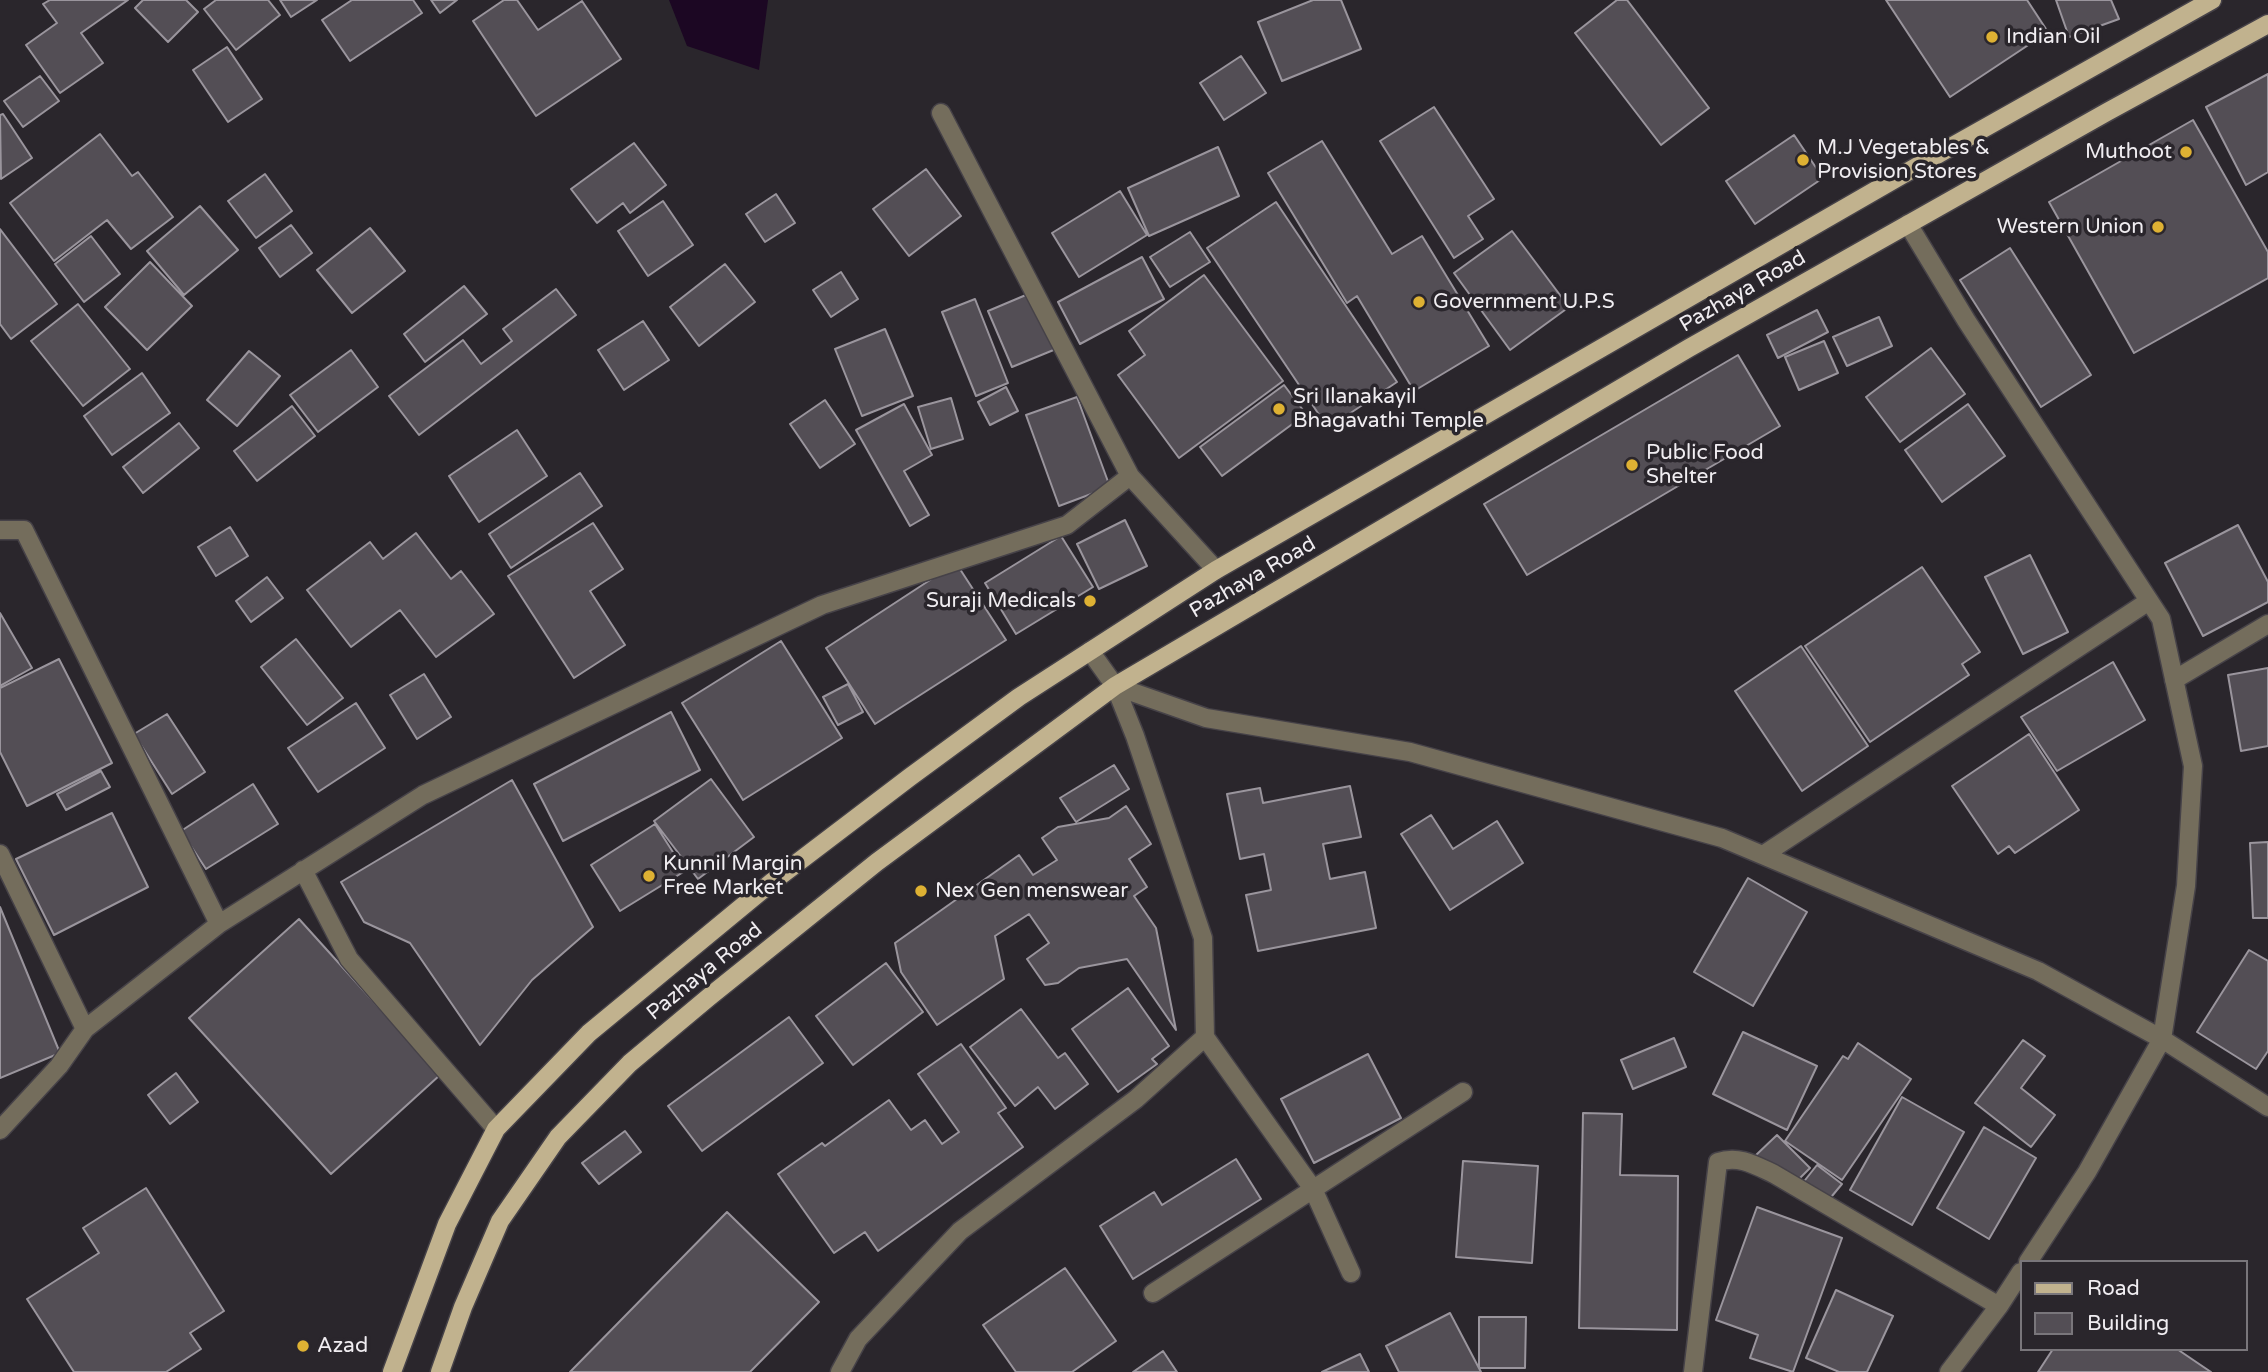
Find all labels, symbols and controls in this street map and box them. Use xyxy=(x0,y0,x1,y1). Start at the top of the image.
place label: Indian Oil xyxy=(2006,24,2100,50)
marker: Indian Oil xyxy=(1984,29,2000,45)
place label: M.J Vegetables & Provision Stores xyxy=(1817,135,1990,185)
place label: Muthoot xyxy=(2085,139,2172,165)
marker: Muthoot xyxy=(2178,144,2194,160)
marker: M.J Vegetables & Provision Stores xyxy=(1795,152,1811,168)
place label: Western Union xyxy=(1997,214,2144,240)
marker: Western Union xyxy=(2150,219,2166,235)
street label: Pazhaya Road xyxy=(1675,246,1811,338)
place label: Government U.P.S xyxy=(1433,289,1615,315)
marker: Government U.P.S xyxy=(1411,294,1427,310)
place label: Sri Ilanakayil Bhagavathi Temple xyxy=(1293,384,1484,434)
marker: Sri Ilanakayil Bhagavathi Temple xyxy=(1271,401,1287,417)
place label: Public Food Shelter xyxy=(1646,440,1764,490)
marker: Public Food Shelter xyxy=(1624,457,1640,473)
street label: Pazhaya Road xyxy=(1185,532,1321,624)
place label: Suraji Medicals xyxy=(926,588,1076,614)
marker: Suraji Medicals xyxy=(1082,593,1098,609)
place label: Kunnil Margin Free Market xyxy=(663,851,802,901)
marker: Kunnil Margin Free Market xyxy=(641,868,657,884)
place label: Nex Gen menswear xyxy=(935,878,1128,904)
marker: Nex Gen menswear xyxy=(913,883,929,899)
street label: Pazhaya Road xyxy=(642,918,768,1026)
legend xyxy=(2020,1260,2247,1351)
text: Road xyxy=(2087,1276,2140,1301)
text: Building xyxy=(2087,1311,2169,1336)
place label: Azad xyxy=(317,1333,368,1359)
marker: Azad xyxy=(295,1338,311,1354)

